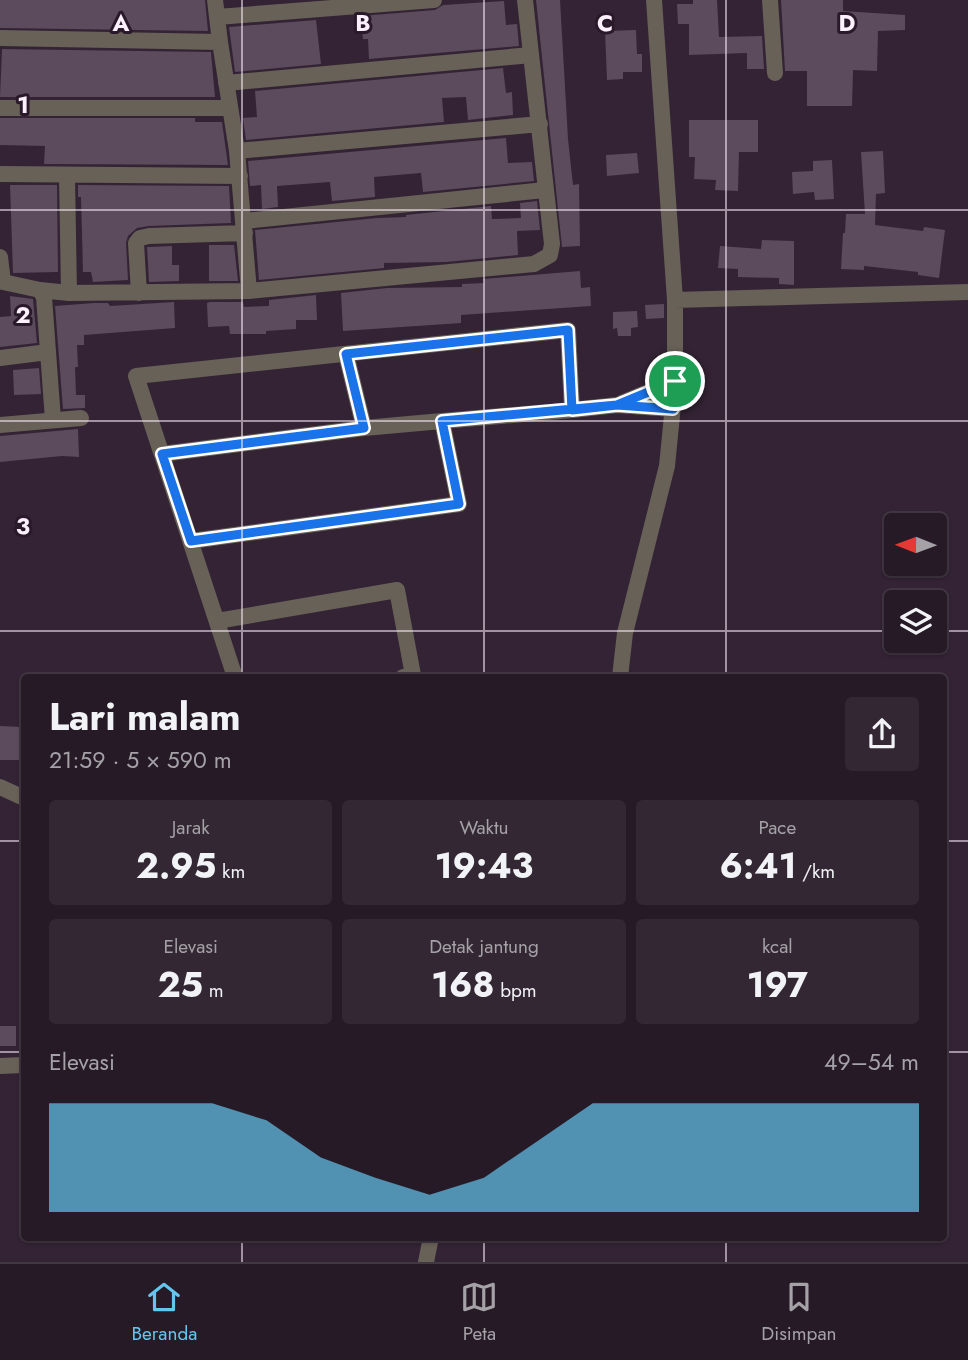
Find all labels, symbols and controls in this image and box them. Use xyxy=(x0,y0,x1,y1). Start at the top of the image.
text: A xyxy=(112,6,130,40)
text: B xyxy=(355,6,371,40)
text: C xyxy=(597,6,613,40)
text: D xyxy=(839,6,856,40)
text: 1 xyxy=(17,88,29,122)
text: 2 xyxy=(15,298,31,332)
pin xyxy=(645,351,705,411)
icon: arrive xyxy=(656,362,694,400)
text: 3 xyxy=(16,509,30,543)
north arrow xyxy=(884,513,947,576)
map controls xyxy=(884,513,947,653)
button: layers xyxy=(884,590,947,653)
text: Lari malam xyxy=(49,689,241,744)
button: share xyxy=(845,697,919,771)
text: 21:59 · 5 × 590 m xyxy=(49,743,232,777)
text: Jarak xyxy=(172,814,210,841)
text: Waktu xyxy=(460,814,508,841)
text: Pace xyxy=(758,814,796,841)
text: 2.95 xyxy=(136,841,216,891)
text: 19:43 xyxy=(435,841,533,891)
text: 6:41 xyxy=(720,841,796,891)
text: km xyxy=(216,858,245,885)
text: /km xyxy=(796,858,835,885)
text: Elevasi xyxy=(163,933,218,960)
text: Detak jantung xyxy=(429,933,539,960)
text: kcal xyxy=(762,933,793,960)
text: 25 xyxy=(158,960,203,1010)
text: 168 xyxy=(431,960,494,1010)
text: 197 xyxy=(747,960,808,1010)
text: m xyxy=(203,977,224,1004)
text: bpm xyxy=(494,977,537,1004)
text: Elevasi xyxy=(49,1045,115,1079)
text: 49–54 m xyxy=(824,1045,919,1079)
tab: Beranda xyxy=(131,1278,197,1347)
tab: Peta xyxy=(460,1278,498,1347)
tab: Disimpan xyxy=(761,1278,837,1347)

